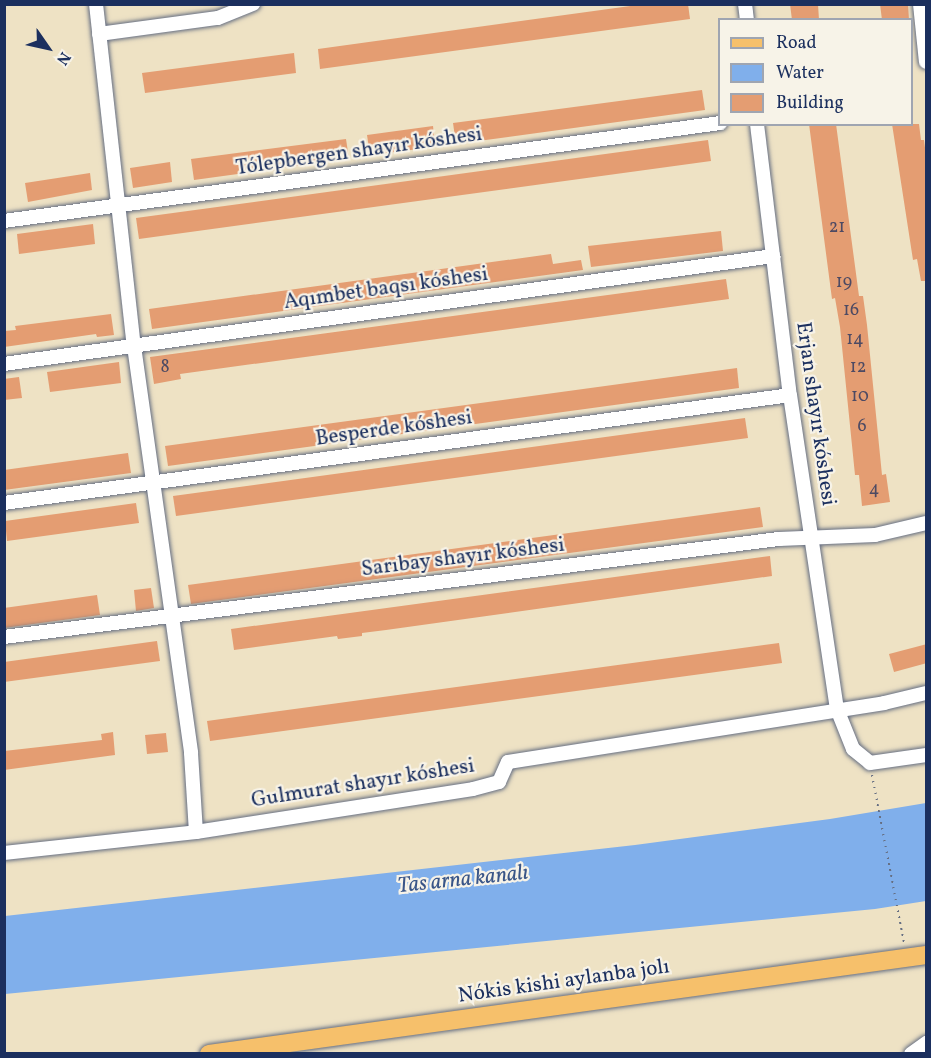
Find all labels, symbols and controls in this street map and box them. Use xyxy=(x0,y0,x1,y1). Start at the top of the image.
north arrow xyxy=(18,18,78,78)
legend xyxy=(718,18,913,126)
text: Road xyxy=(776,31,817,56)
text: N xyxy=(51,47,75,69)
text: Water xyxy=(776,61,824,86)
text: Building xyxy=(776,91,844,116)
street label: Tólepbergen shayır kóshesi xyxy=(234,122,484,182)
house number: 21 xyxy=(829,217,845,239)
street label: Aqımbet baqsı kóshesi xyxy=(282,262,490,316)
house number: 19 xyxy=(836,272,852,294)
house number: 16 xyxy=(843,300,859,322)
street label: Erjan shayır kóshesi xyxy=(790,320,840,508)
house number: 14 xyxy=(846,329,864,351)
house number: 8 xyxy=(160,357,170,379)
house number: 12 xyxy=(850,357,866,379)
house number: 10 xyxy=(851,386,869,408)
street label: Besperde kóshesi xyxy=(314,406,474,452)
house number: 6 xyxy=(857,416,867,438)
house number: 4 xyxy=(869,479,879,501)
street label: Sarıbay shayır kóshesi xyxy=(360,533,566,583)
street label: Gulmurat shayır kóshesi xyxy=(250,754,476,814)
water label: Tas arna kanalı xyxy=(396,860,530,900)
street label: Nókis kishi aylanba jolı xyxy=(457,955,671,1009)

